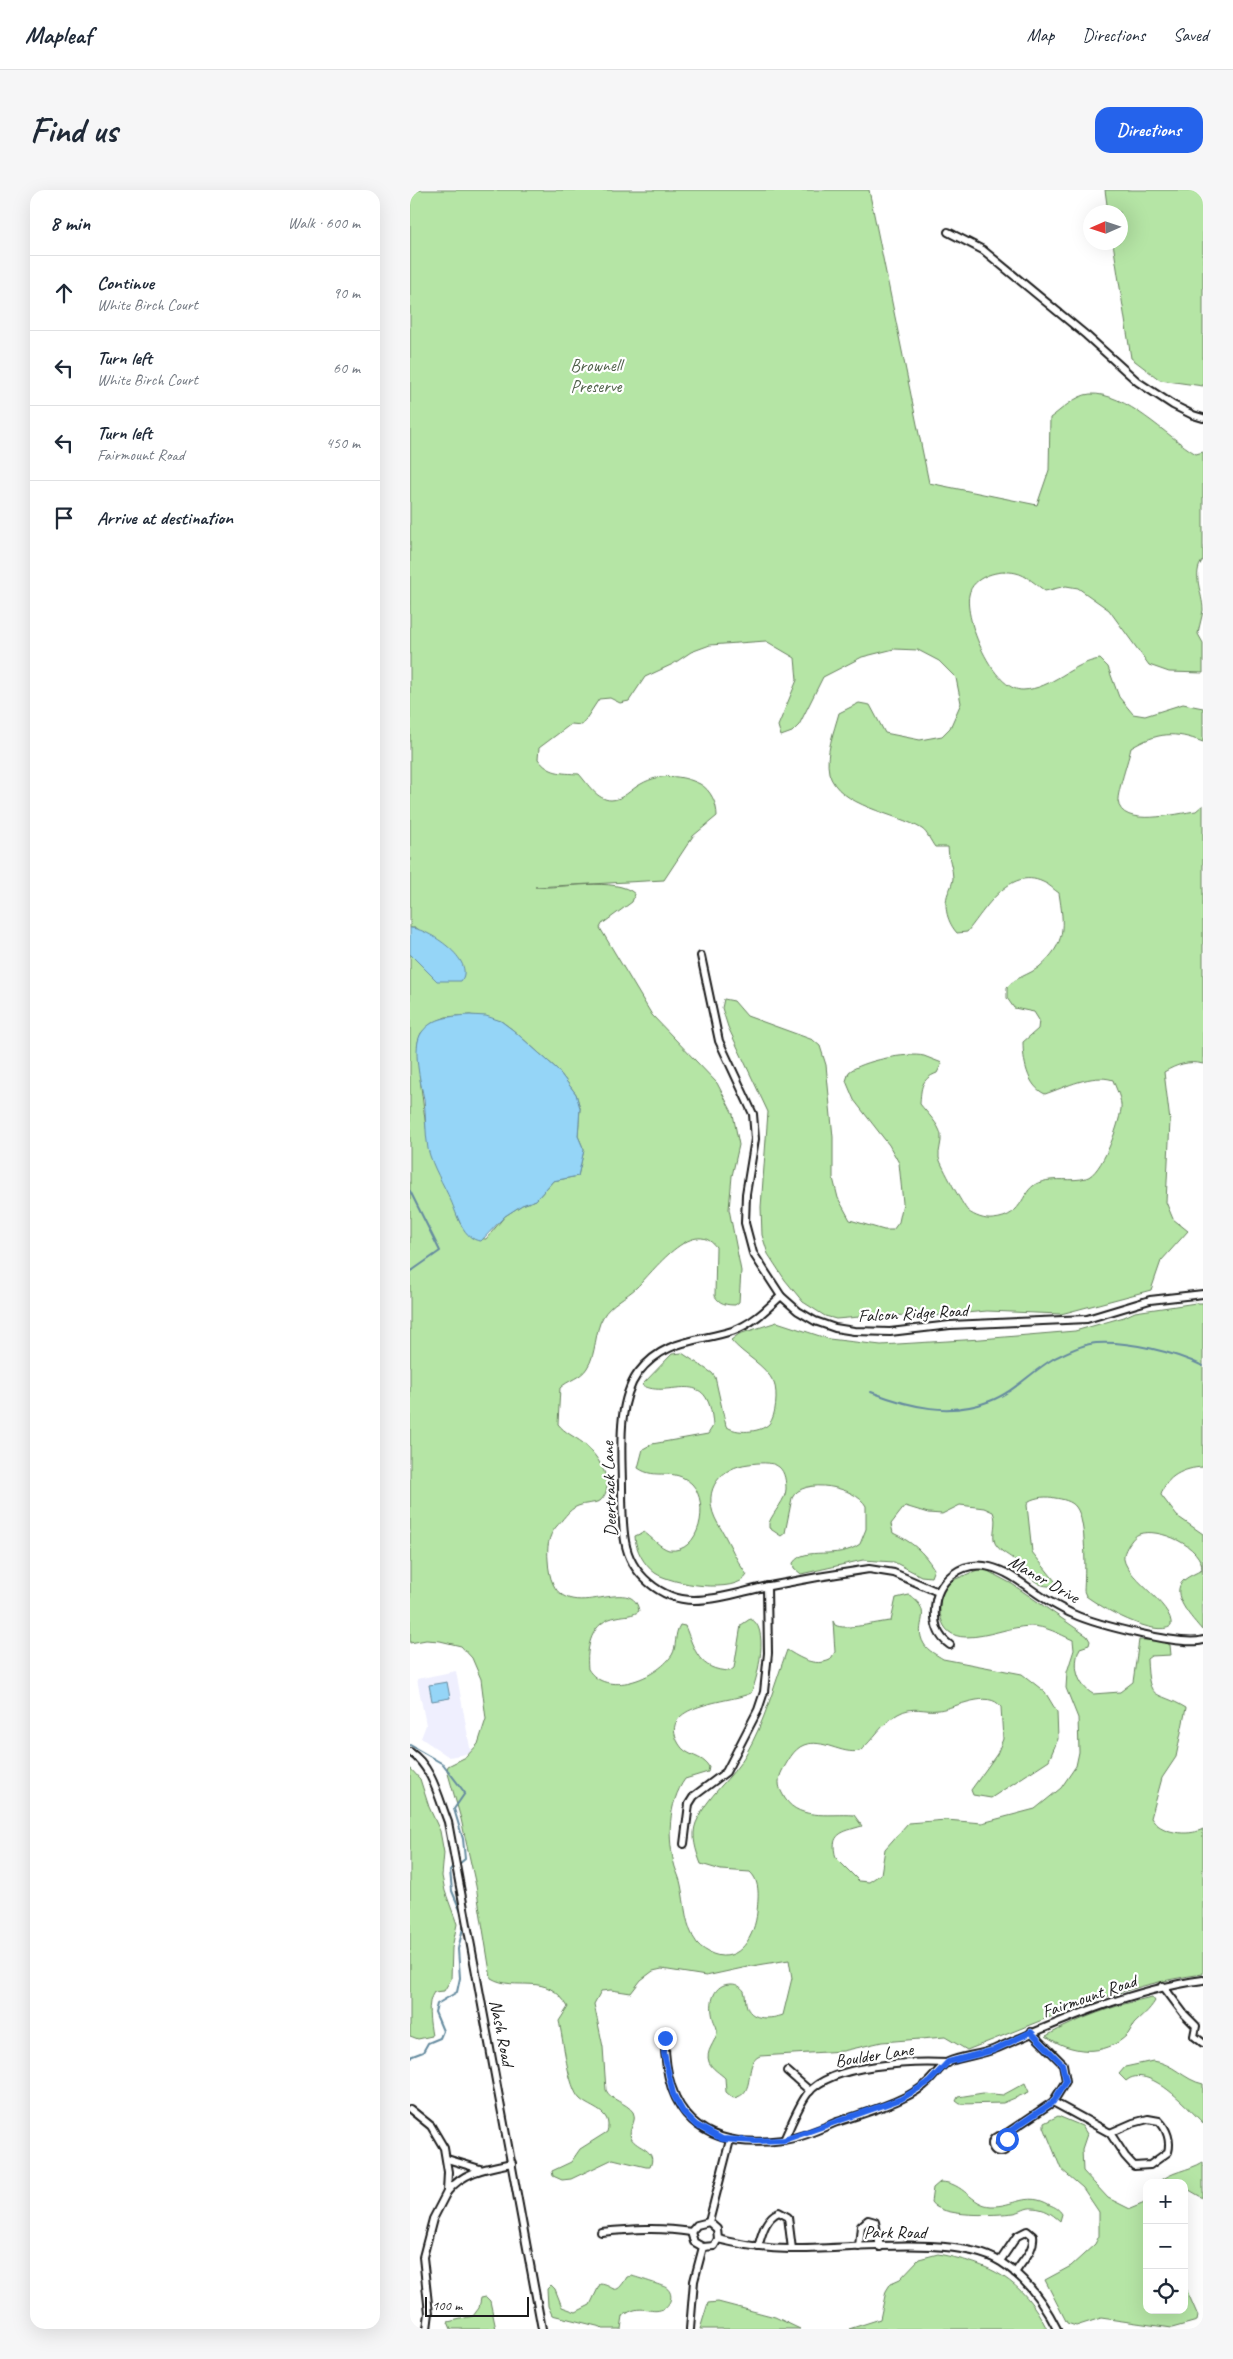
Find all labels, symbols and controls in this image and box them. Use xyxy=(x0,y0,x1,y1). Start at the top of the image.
text: Mapleaf xyxy=(25,20,92,50)
text: Map xyxy=(1027,24,1054,46)
text: Directions xyxy=(1082,24,1145,46)
text: Saved xyxy=(1173,24,1208,46)
button: Directions xyxy=(1095,107,1203,153)
text: Find us xyxy=(30,108,117,153)
north arrow xyxy=(1083,205,1128,250)
text: 8 min xyxy=(50,210,90,236)
text: Walk · 600 m xyxy=(288,213,360,233)
text: Continue xyxy=(97,271,154,295)
icon: ahead xyxy=(50,279,78,307)
text: 90 m xyxy=(333,283,360,303)
text: White Birch Court xyxy=(97,295,198,315)
text: Turn left xyxy=(97,346,152,370)
icon: left xyxy=(50,354,78,382)
park label: Brownell Preserve xyxy=(570,354,625,397)
text: 60 m xyxy=(333,358,360,378)
text: White Birch Court xyxy=(97,370,198,390)
text: Turn left xyxy=(97,421,152,445)
icon: left xyxy=(50,429,78,457)
text: 450 m xyxy=(326,433,360,453)
text: Fairmount Road xyxy=(97,445,184,465)
icon: arrive xyxy=(50,504,78,532)
text: Arrive at destination xyxy=(97,506,233,530)
street label: Falcon Ridge Road xyxy=(857,1299,971,1327)
street label: Deertrack Lane xyxy=(596,1440,622,1537)
street label: Manor Drive xyxy=(1005,1550,1084,1609)
street label: Fairmount Road xyxy=(1039,1969,1142,2022)
street label: Nash Road xyxy=(485,1998,520,2071)
route end xyxy=(654,2027,677,2050)
street label: Boulder Lane xyxy=(833,2038,916,2072)
route start xyxy=(996,2128,1019,2151)
map controls xyxy=(1143,2179,1188,2314)
button: + xyxy=(1143,2179,1188,2224)
street label: Park Road xyxy=(864,2221,929,2243)
button: − xyxy=(1143,2224,1188,2269)
button: locate xyxy=(1143,2269,1188,2314)
scale bar xyxy=(425,2294,529,2317)
text: 100 m xyxy=(432,2297,462,2314)

